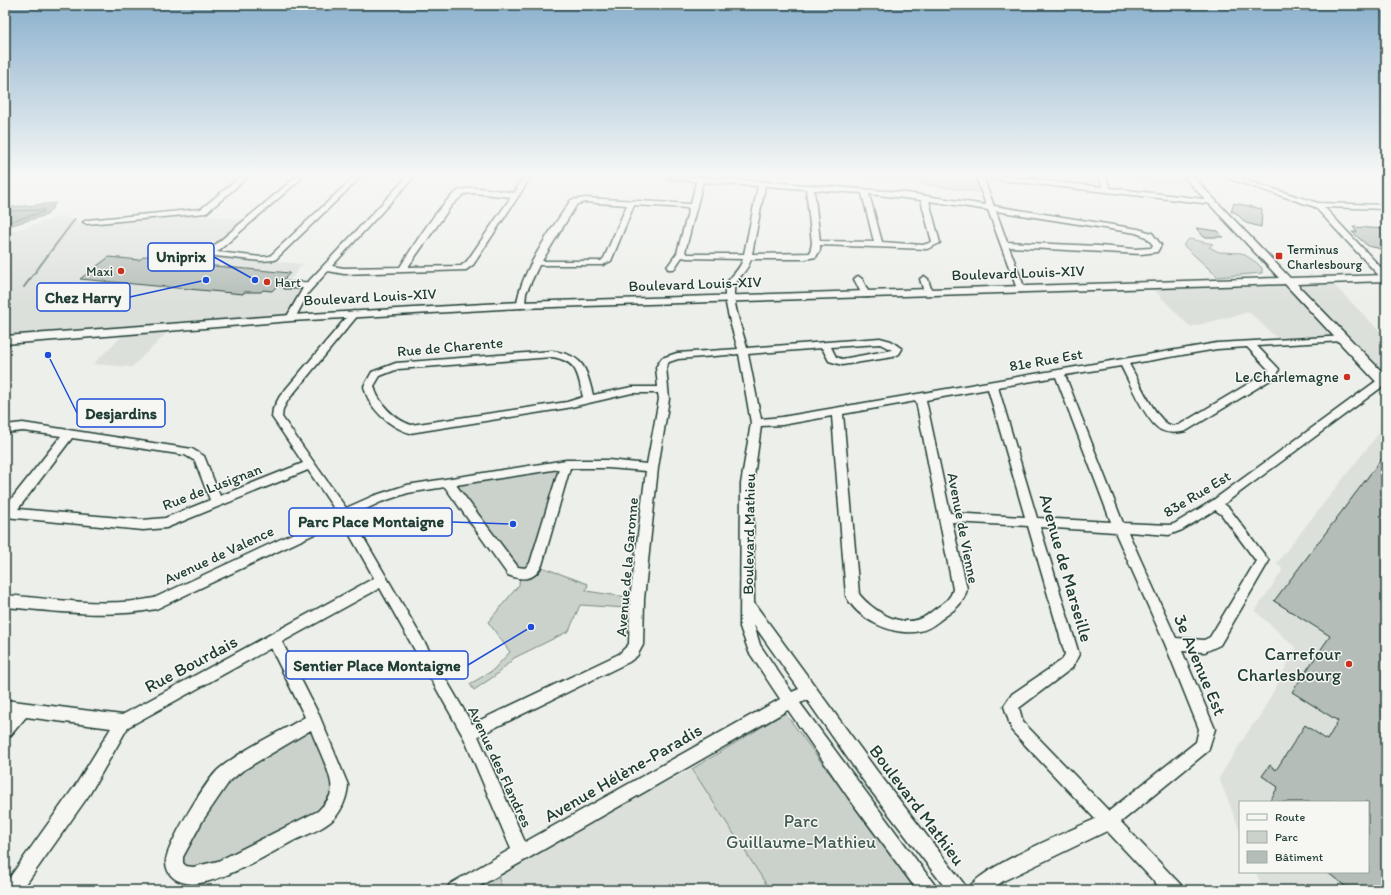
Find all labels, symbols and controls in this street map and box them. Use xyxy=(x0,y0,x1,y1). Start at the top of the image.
place label: Terminus Charlesbourg xyxy=(1287,242,1362,272)
callout: Uniprix xyxy=(148,243,214,271)
text: Uniprix xyxy=(156,247,207,267)
marker: Terminus Charlesbourg xyxy=(1274,251,1284,261)
street label: Boulevard Louis-XIV xyxy=(951,262,1085,284)
place label: Maxi xyxy=(86,264,113,279)
marker: Maxi xyxy=(116,266,126,276)
street label: Boulevard Louis-XIV xyxy=(628,273,762,295)
place label: Hart xyxy=(275,275,301,290)
marker: Hart xyxy=(262,277,272,287)
callout: Chez Harry xyxy=(37,283,130,311)
street label: Boulevard Louis-XIV xyxy=(303,285,437,309)
text: Chez Harry xyxy=(45,288,122,308)
street label: Rue de Charente xyxy=(396,333,504,361)
street label: 81e Rue Est xyxy=(1008,345,1084,375)
place label: Le Charlemagne xyxy=(1235,368,1339,386)
marker: Le Charlemagne xyxy=(1342,372,1352,382)
callout: Desjardins xyxy=(77,399,165,427)
text: Desjardins xyxy=(85,404,157,424)
street label: Rue de Lusignan xyxy=(160,460,264,514)
street label: 83e Rue Est xyxy=(1160,467,1234,521)
street label: Avenue de Vienne xyxy=(943,471,983,585)
street label: Boulevard Mathieu xyxy=(739,473,759,595)
street label: Avenue de Marseille xyxy=(1034,491,1098,645)
street label: Avenue de la Garonne xyxy=(612,497,642,637)
callout: Parc Place Montaigne xyxy=(289,508,452,536)
text: Parc Place Montaigne xyxy=(298,512,444,532)
street label: Avenue de Valence xyxy=(161,522,277,588)
street label: 3e Avenue Est xyxy=(1169,611,1231,719)
street label: Rue Bourdais xyxy=(141,630,241,698)
place label: Carrefour Charlesbourg xyxy=(1237,643,1342,686)
callout: Sentier Place Montaigne xyxy=(286,651,468,679)
text: Sentier Place Montaigne xyxy=(293,656,461,676)
marker: Carrefour Charlesbourg xyxy=(1344,659,1354,669)
street label: Avenue des Flandres xyxy=(464,704,536,831)
street label: Avenue Hélène-Paradis xyxy=(540,719,706,827)
street label: Boulevard Mathieu xyxy=(864,740,970,870)
legend xyxy=(1239,801,1369,873)
park label: Parc Guillaume-Mathieu xyxy=(726,810,876,853)
text: Route xyxy=(1275,810,1305,824)
text: Parc xyxy=(1275,830,1298,844)
text: Bâtiment xyxy=(1275,850,1324,864)

